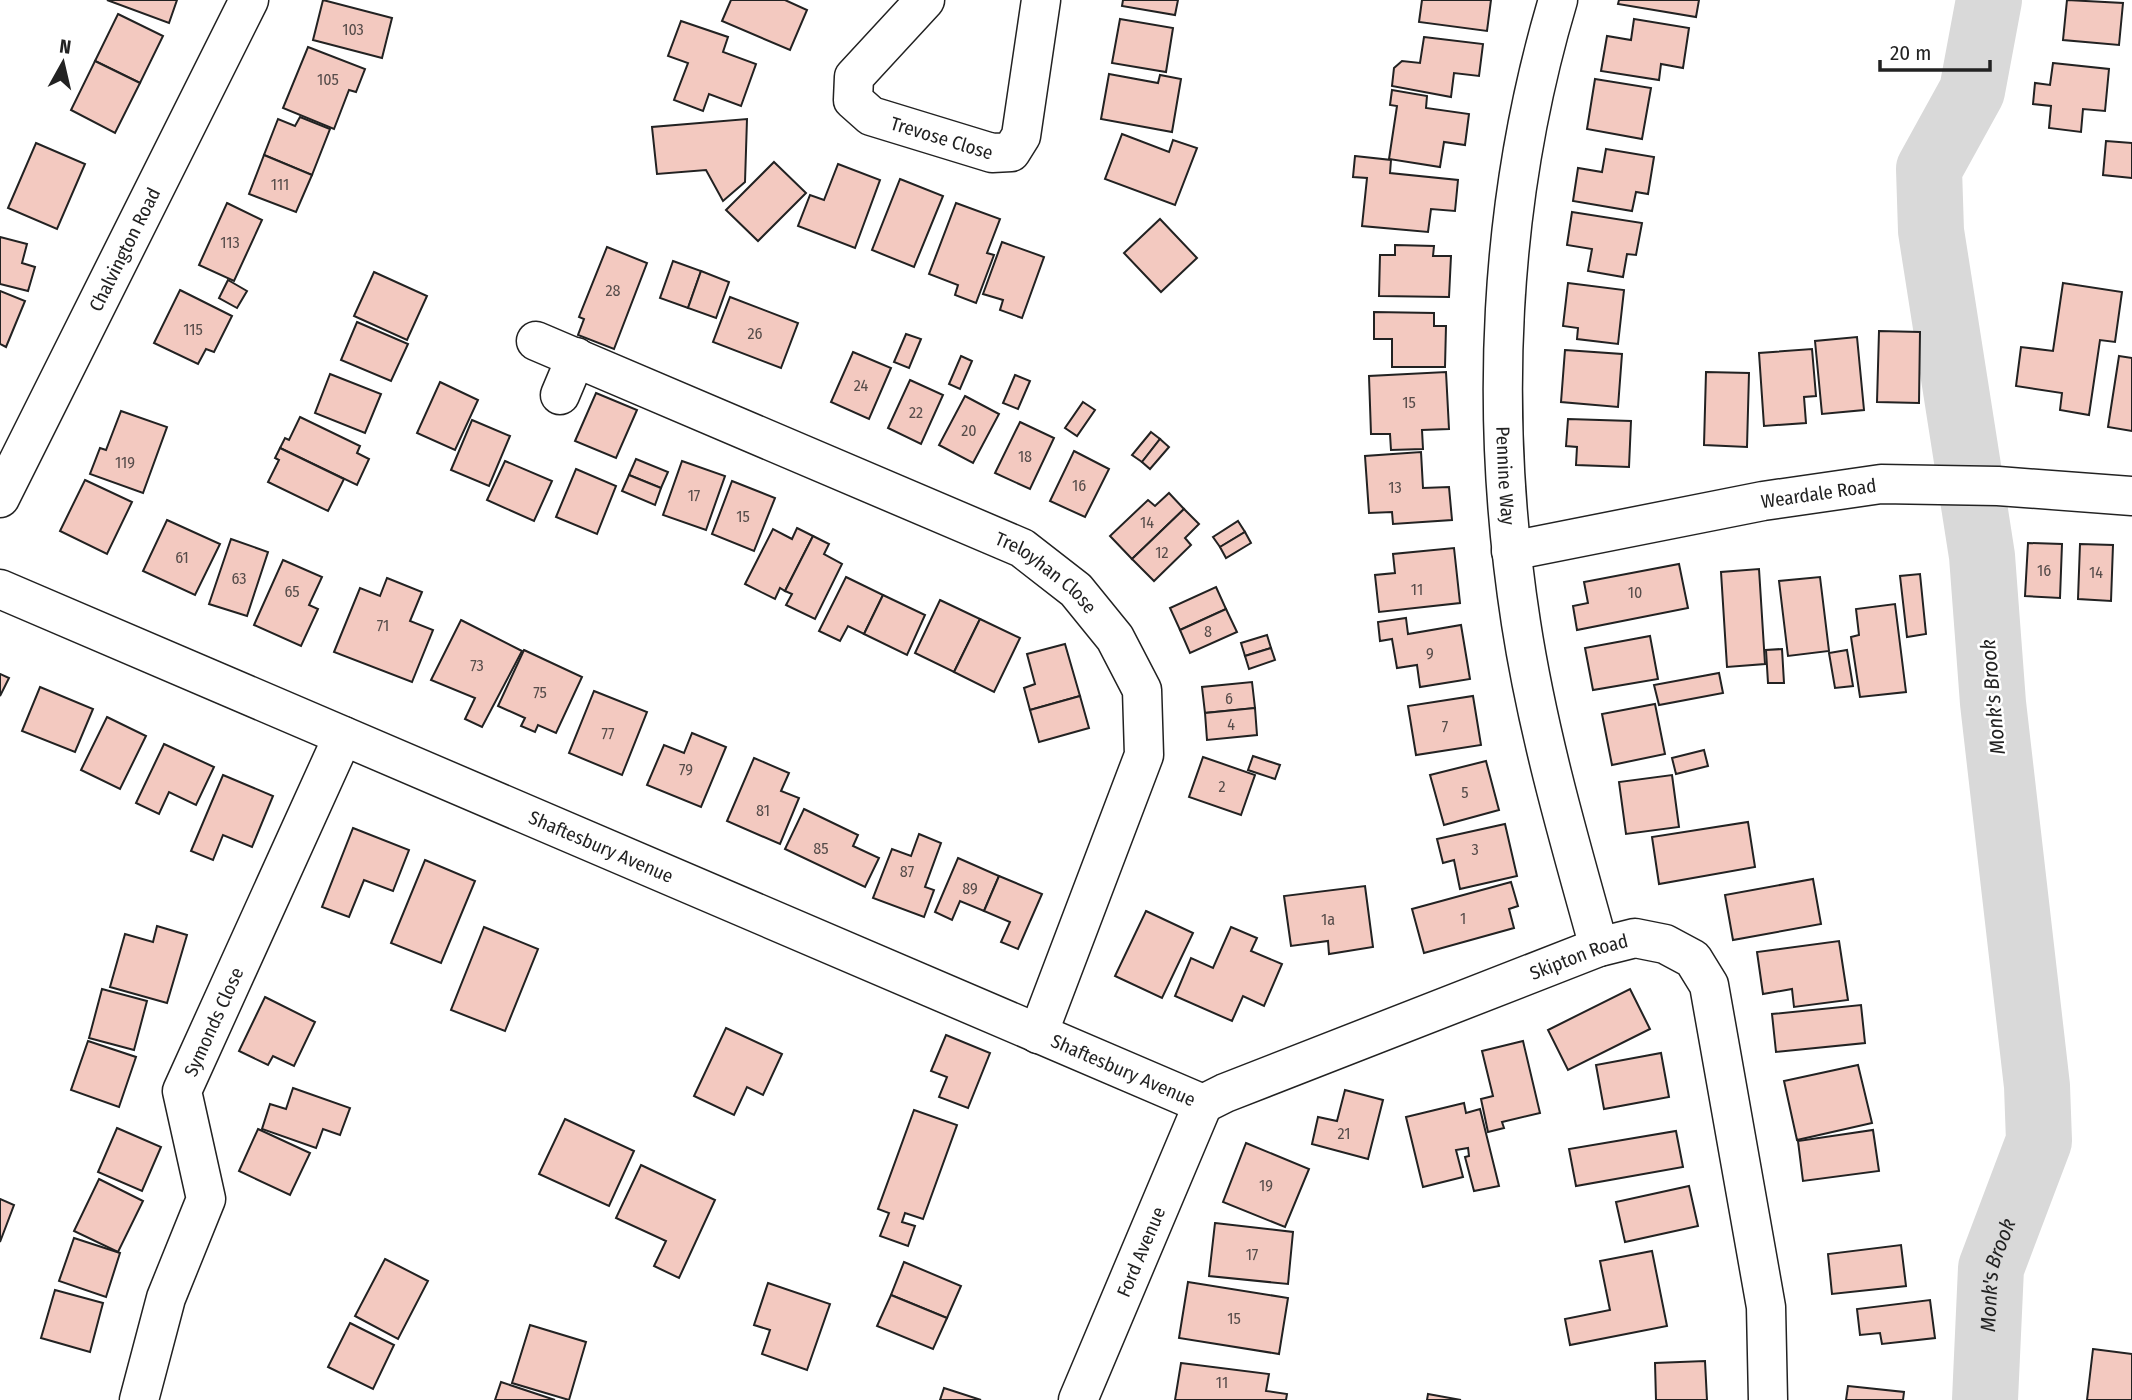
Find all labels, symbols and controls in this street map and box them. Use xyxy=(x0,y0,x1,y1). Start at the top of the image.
house number: 103 xyxy=(342,20,364,39)
north arrow xyxy=(28,28,98,98)
scale bar xyxy=(1880,28,1990,72)
text: N xyxy=(58,34,73,59)
text: 20 m xyxy=(1890,40,1931,66)
house number: 105 xyxy=(317,70,339,89)
street label: Trevose Close xyxy=(888,112,996,165)
house number: 111 xyxy=(271,175,289,194)
street label: Chalvington Road xyxy=(84,184,165,315)
house number: 113 xyxy=(220,233,240,252)
house number: 28 xyxy=(605,281,621,300)
house number: 115 xyxy=(183,320,203,339)
house number: 26 xyxy=(748,324,763,343)
house number: 24 xyxy=(854,376,868,395)
house number: 15 xyxy=(1402,393,1416,412)
house number: 22 xyxy=(909,403,923,422)
house number: 20 xyxy=(961,421,977,440)
street label: Pennine Way xyxy=(1491,426,1520,526)
house number: 18 xyxy=(1018,447,1032,466)
house number: 119 xyxy=(115,453,135,472)
street label: Weardale Road xyxy=(1759,474,1878,513)
house number: 16 xyxy=(1072,476,1086,495)
house number: 13 xyxy=(1388,478,1402,497)
house number: 17 xyxy=(688,486,701,505)
house number: 15 xyxy=(736,507,750,526)
house number: 14 xyxy=(1140,513,1154,532)
street label: Treloyhan Close xyxy=(992,527,1101,618)
house number: 12 xyxy=(1155,543,1169,562)
house number: 61 xyxy=(175,548,189,567)
house number: 16 xyxy=(2037,561,2051,580)
house number: 14 xyxy=(2089,563,2103,582)
house number: 63 xyxy=(231,569,247,588)
house number: 11 xyxy=(1411,580,1423,599)
house number: 65 xyxy=(284,582,300,601)
house number: 10 xyxy=(1628,583,1642,602)
house number: 71 xyxy=(377,616,389,635)
house number: 8 xyxy=(1204,622,1212,641)
water label: Monk's Brook xyxy=(1975,638,2011,756)
house number: 9 xyxy=(1426,644,1434,663)
house number: 73 xyxy=(470,656,484,675)
house number: 75 xyxy=(533,683,547,702)
house number: 6 xyxy=(1225,689,1233,708)
house number: 4 xyxy=(1227,715,1235,734)
house number: 7 xyxy=(1442,717,1449,736)
house number: 77 xyxy=(601,724,615,743)
house number: 79 xyxy=(679,760,693,779)
house number: 2 xyxy=(1218,777,1226,796)
house number: 5 xyxy=(1461,783,1469,802)
house number: 81 xyxy=(756,801,770,820)
street label: Shaftesbury Avenue xyxy=(525,806,677,888)
house number: 85 xyxy=(813,839,829,858)
house number: 3 xyxy=(1471,840,1479,859)
house number: 87 xyxy=(900,862,915,881)
house number: 89 xyxy=(962,879,978,898)
house number: 1 xyxy=(1460,909,1466,928)
house number: 1a xyxy=(1321,910,1335,929)
street label: Skipton Road xyxy=(1526,929,1630,985)
street label: Symonds Close xyxy=(179,964,249,1080)
street label: Shaftesbury Avenue xyxy=(1048,1029,1199,1111)
house number: 21 xyxy=(1338,1124,1350,1143)
house number: 19 xyxy=(1259,1176,1273,1195)
street label: Ford Avenue xyxy=(1112,1203,1170,1300)
water label: Monk's Brook xyxy=(1975,1215,2021,1332)
house number: 17 xyxy=(1246,1245,1259,1264)
house number: 15 xyxy=(1227,1309,1241,1328)
house number: 11 xyxy=(1216,1373,1228,1392)

